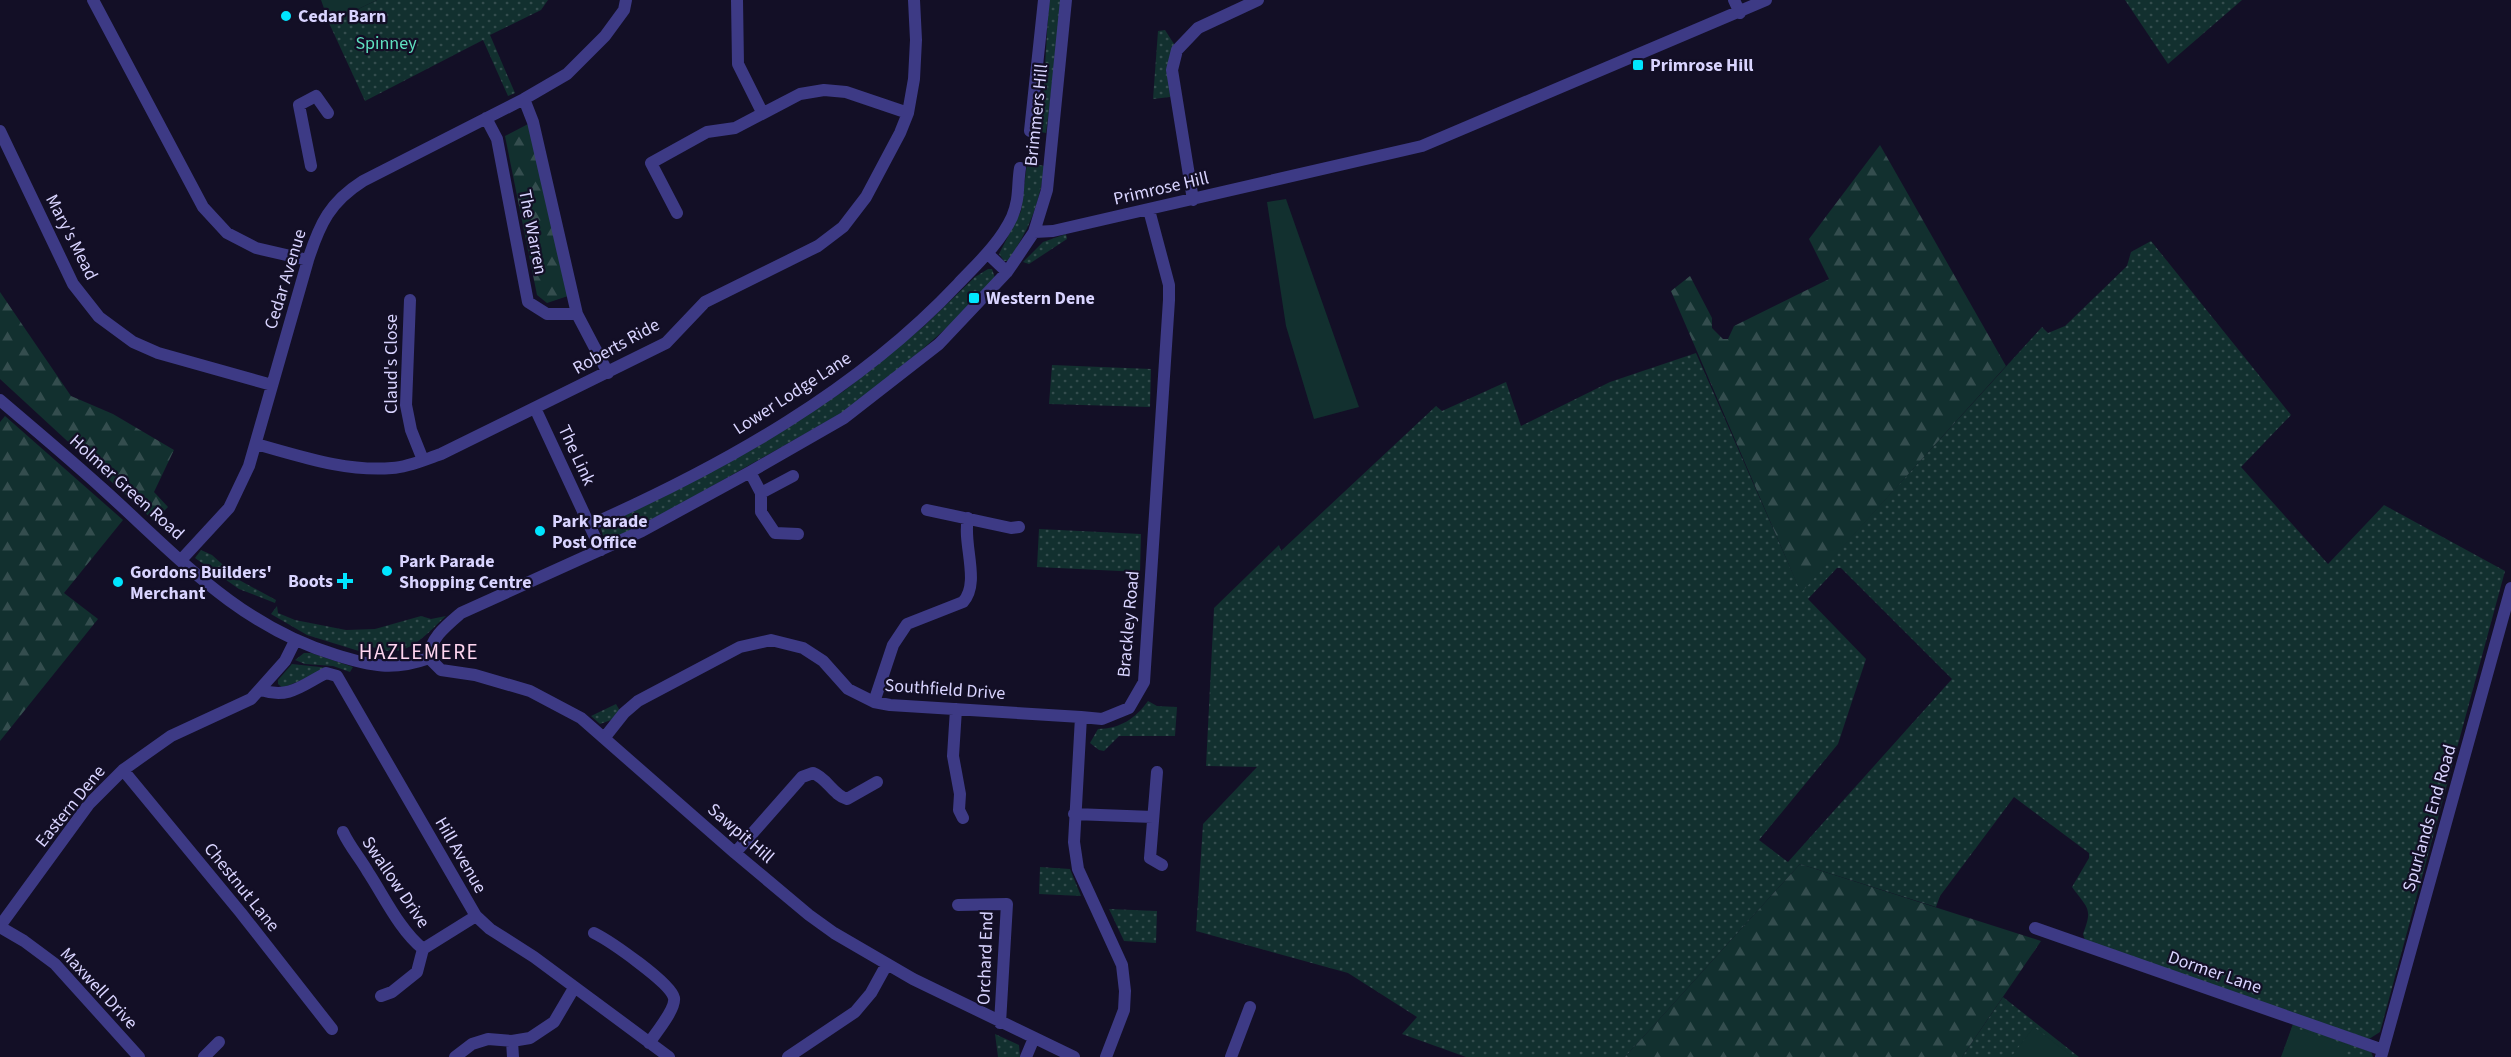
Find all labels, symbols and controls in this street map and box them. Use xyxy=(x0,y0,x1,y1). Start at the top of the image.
place label: Cedar Barn xyxy=(298,4,386,29)
marker: Cedar Barn xyxy=(279,9,293,23)
park label: Spinney xyxy=(355,31,417,56)
place label: Primrose Hill xyxy=(1650,53,1753,78)
marker: Primrose Hill xyxy=(1631,58,1645,72)
street label: Brimmers Hill xyxy=(1019,63,1054,167)
street label: Primrose Hill xyxy=(1111,165,1211,212)
street label: The Warren xyxy=(512,188,553,277)
street label: Mary's Mead xyxy=(39,190,104,284)
street label: Cedar Avenue xyxy=(258,226,313,332)
place label: Western Dene xyxy=(986,286,1095,311)
marker: Western Dene xyxy=(967,291,981,305)
street label: Roberts Ride xyxy=(568,312,664,381)
street label: Claud's Close xyxy=(379,314,404,414)
street label: Lower Lodge Lane xyxy=(728,346,856,441)
street label: The Link xyxy=(552,421,601,490)
street label: Holmer Green Road xyxy=(64,429,190,546)
place label: Park Parade Post Office xyxy=(552,509,648,555)
marker: Park Parade Post Office xyxy=(533,524,547,538)
place label: Park Parade Shopping Centre xyxy=(399,549,532,595)
place label: Gordons Builders' Merchant xyxy=(130,560,272,606)
marker: Park Parade Shopping Centre xyxy=(380,564,394,578)
place label: Boots xyxy=(288,569,333,594)
street label: Brackley Road xyxy=(1111,570,1146,678)
marker: Boots xyxy=(338,574,352,588)
marker: Gordons Builders' Merchant xyxy=(111,575,125,589)
district label: HAZLEMERE xyxy=(359,637,479,667)
street label: Southfield Drive xyxy=(884,673,1006,706)
street label: Spurlands End Road xyxy=(2397,742,2462,895)
street label: Eastern Dene xyxy=(30,760,111,853)
street label: Sawpit Hill xyxy=(702,797,779,869)
street label: Hill Avenue xyxy=(429,812,493,898)
street label: Swallow Drive xyxy=(356,831,436,933)
street label: Chestnut Lane xyxy=(198,837,285,937)
street label: Orchard End xyxy=(971,911,1000,1005)
street label: Maxwell Drive xyxy=(54,942,143,1035)
street label: Dormer Lane xyxy=(2165,945,2265,1000)

